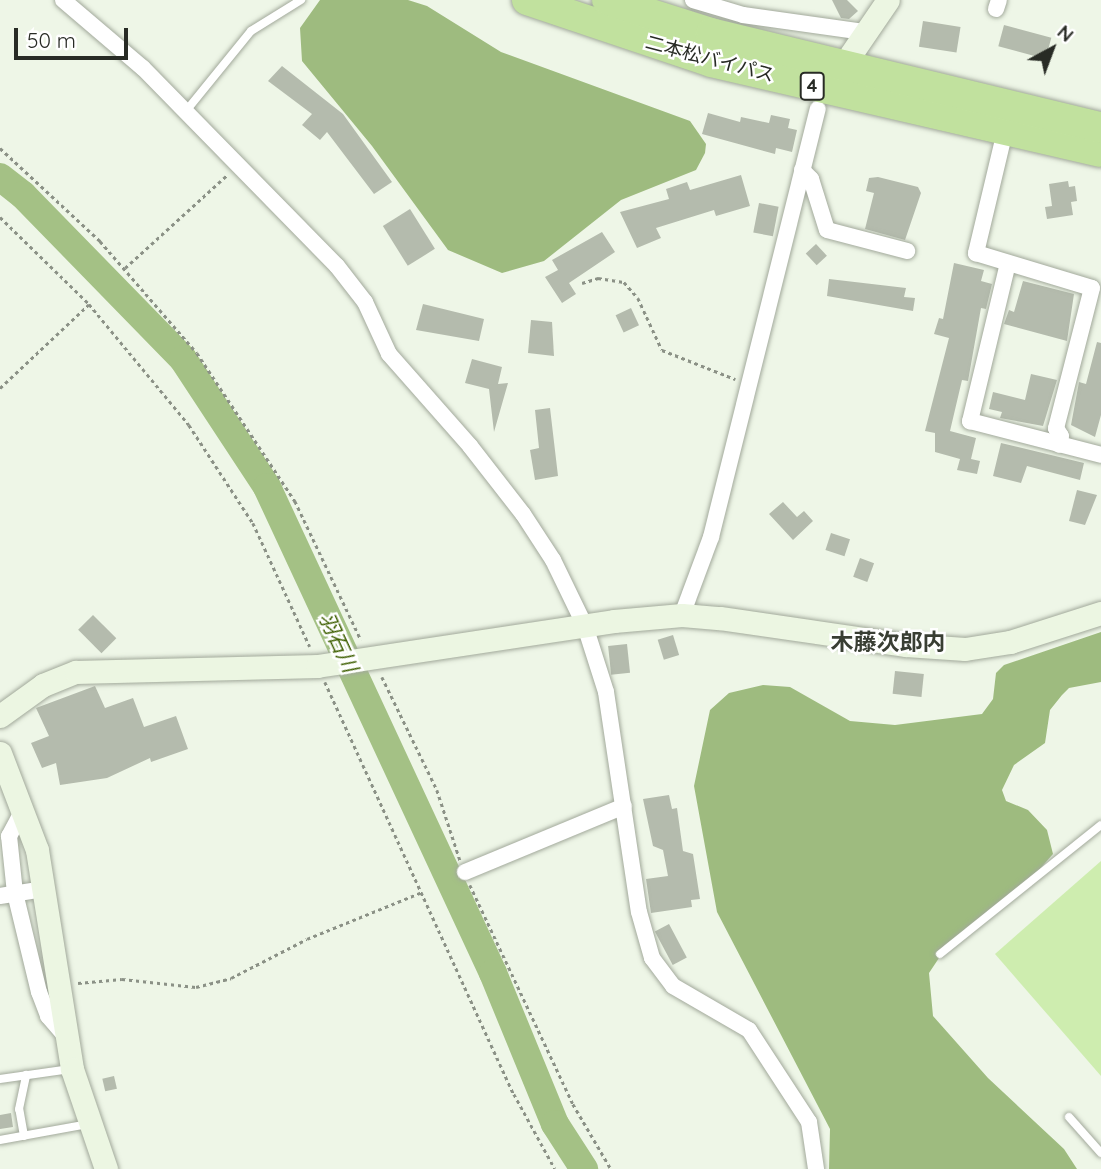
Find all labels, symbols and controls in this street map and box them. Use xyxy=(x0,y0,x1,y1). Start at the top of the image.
scale bar xyxy=(18,14,131,58)
north arrow xyxy=(1017,14,1087,84)
text: N xyxy=(1053,20,1079,47)
text: 50 m xyxy=(27,27,76,53)
street label: 二本松バイパス xyxy=(643,31,777,87)
road number: 4 xyxy=(798,72,826,100)
water label: 羽石川 xyxy=(314,608,364,676)
district label: 木藤次郎内 xyxy=(831,628,945,656)

